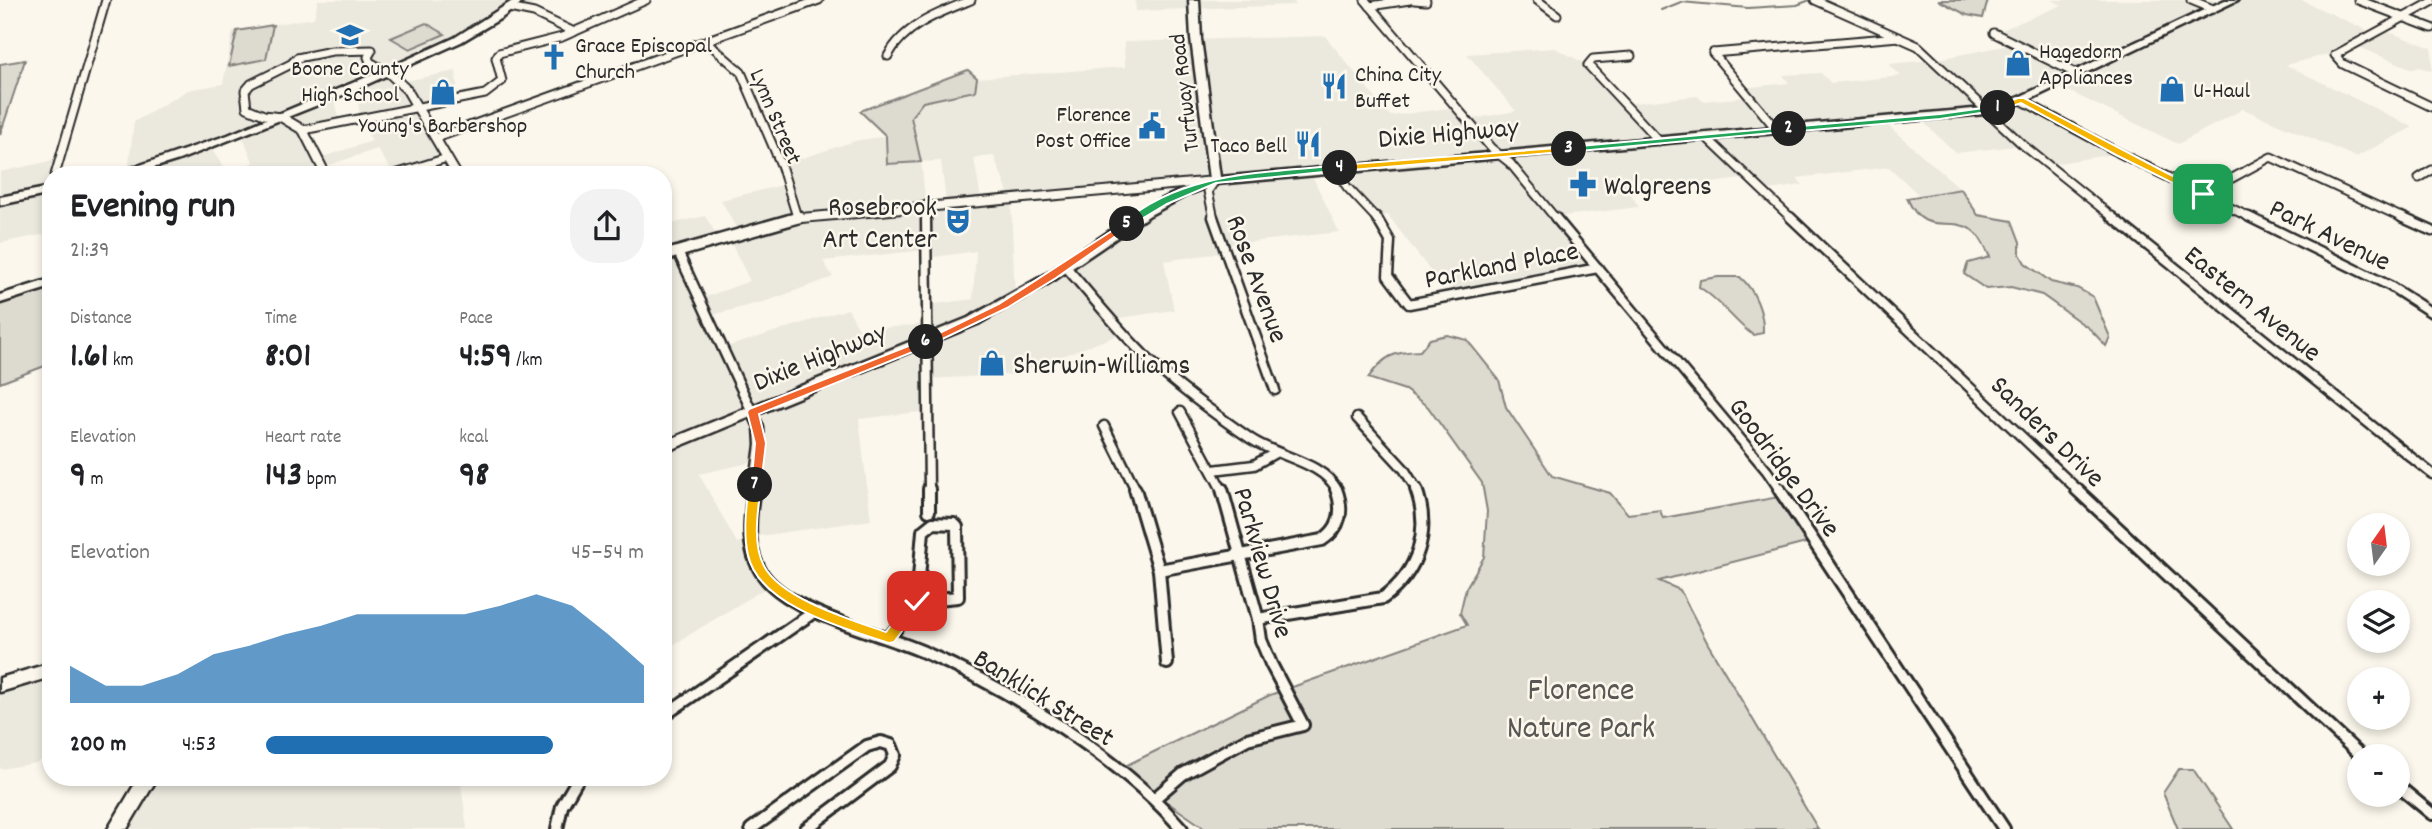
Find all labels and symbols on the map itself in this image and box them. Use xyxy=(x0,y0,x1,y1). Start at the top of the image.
school or university icon: Boone County High School xyxy=(335,20,365,50)
place label: Grace Episcopal Church xyxy=(575,31,712,90)
street label: Turfway Road xyxy=(1163,32,1210,154)
place label: Hagedorn Appliances xyxy=(2039,37,2133,96)
church icon: Grace Episcopal Church xyxy=(539,42,569,72)
shop icon: Hagedorn Appliances xyxy=(2003,48,2033,78)
place label: Boone County High School xyxy=(291,54,409,113)
place label: China City Buffet xyxy=(1355,60,1442,119)
street label: Lynn Street xyxy=(739,64,809,170)
restaurant icon: China City Buffet xyxy=(1319,71,1349,101)
shop icon: U-Haul xyxy=(2157,74,2187,104)
place label: U-Haul xyxy=(2193,76,2250,109)
shop icon: Young's Barbershop xyxy=(428,77,458,107)
pin: 1 xyxy=(1980,90,2016,126)
place label: Florence Post Office xyxy=(1035,100,1131,159)
street label: Dixie Highway xyxy=(1377,110,1521,162)
place label: Young's Barbershop xyxy=(359,111,527,144)
public building icon: Florence Post Office xyxy=(1137,111,1167,141)
pin: 2 xyxy=(1772,111,1806,146)
restaurant icon: Taco Bell xyxy=(1293,129,1323,159)
place label: Taco Bell xyxy=(1210,131,1288,164)
pin: 3 xyxy=(1552,132,1586,166)
pin: 4 xyxy=(1322,150,1358,186)
pin xyxy=(2173,164,2233,224)
pharmacy icon: Walgreens xyxy=(1568,169,1598,199)
place label: Walgreens xyxy=(1604,169,1712,209)
place label: Rosebrook Art Center xyxy=(822,190,938,262)
street label: Park Avenue xyxy=(2261,191,2396,284)
theatre icon: Rosebrook Art Center xyxy=(943,206,973,236)
pin: 5 xyxy=(1110,206,1144,242)
street label: Rose Avenue xyxy=(1213,210,1296,349)
street label: Parkland Place xyxy=(1422,233,1582,302)
street label: Eastern Avenue xyxy=(2174,238,2328,374)
street label: Dixie Highway xyxy=(748,314,894,405)
pin: 6 xyxy=(908,324,944,360)
shop icon: Sherwin-Williams xyxy=(977,348,1007,378)
place label: Sherwin-Williams xyxy=(1013,348,1190,388)
street label: Sanders Drive xyxy=(1979,368,2112,499)
street label: Goodridge Drive xyxy=(1716,391,1848,547)
pin: 7 xyxy=(738,468,772,503)
street label: Parkview Drive xyxy=(1220,483,1301,644)
north arrow xyxy=(2347,513,2410,576)
pin xyxy=(887,571,947,631)
street label: Banklick Street xyxy=(964,641,1121,760)
park label: Florence Nature Park xyxy=(1507,669,1655,754)

